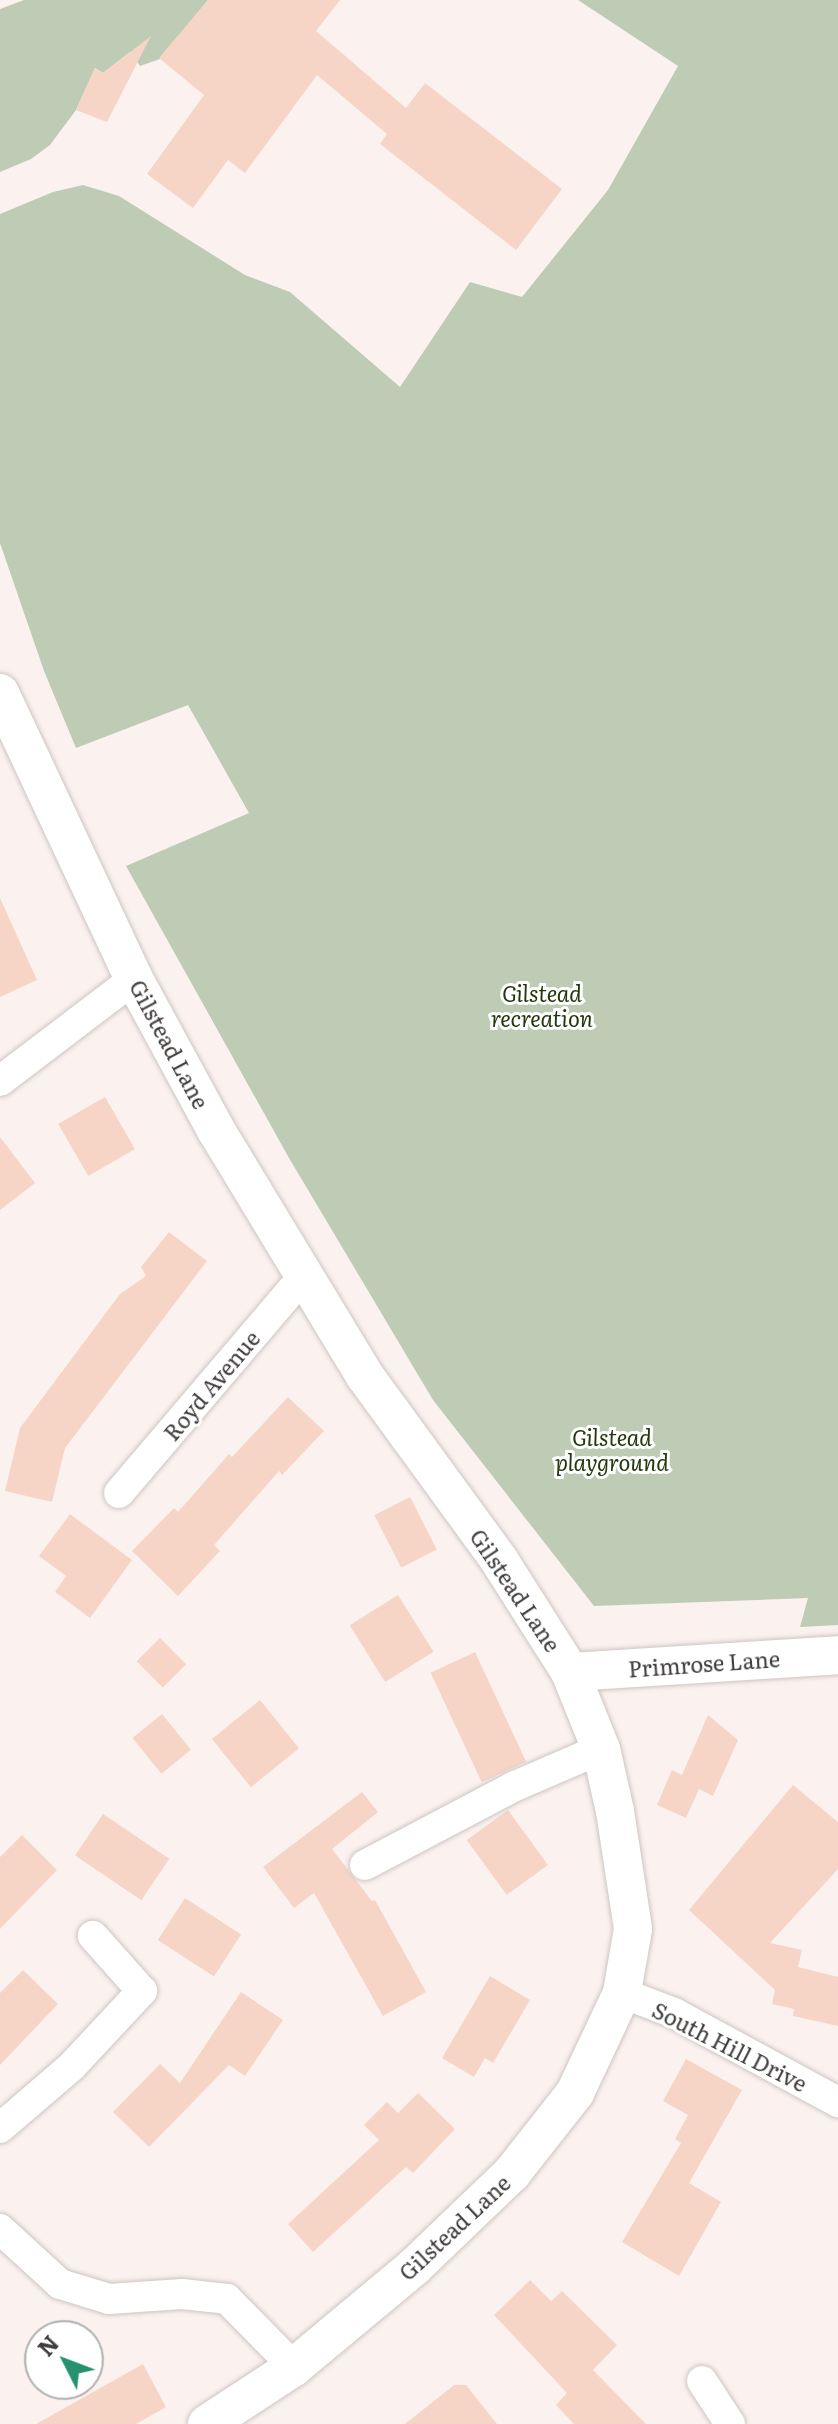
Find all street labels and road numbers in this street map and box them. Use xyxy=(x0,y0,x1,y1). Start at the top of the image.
street label: Gilstead Lane xyxy=(125,975,215,1113)
street label: Royd Avenue xyxy=(157,1325,265,1445)
street label: Gilstead Lane xyxy=(465,1524,567,1656)
street label: Primrose Lane xyxy=(627,1645,781,1681)
street label: South Hill Drive xyxy=(648,1996,812,2096)
street label: Gilstead Lane xyxy=(393,2169,515,2285)

